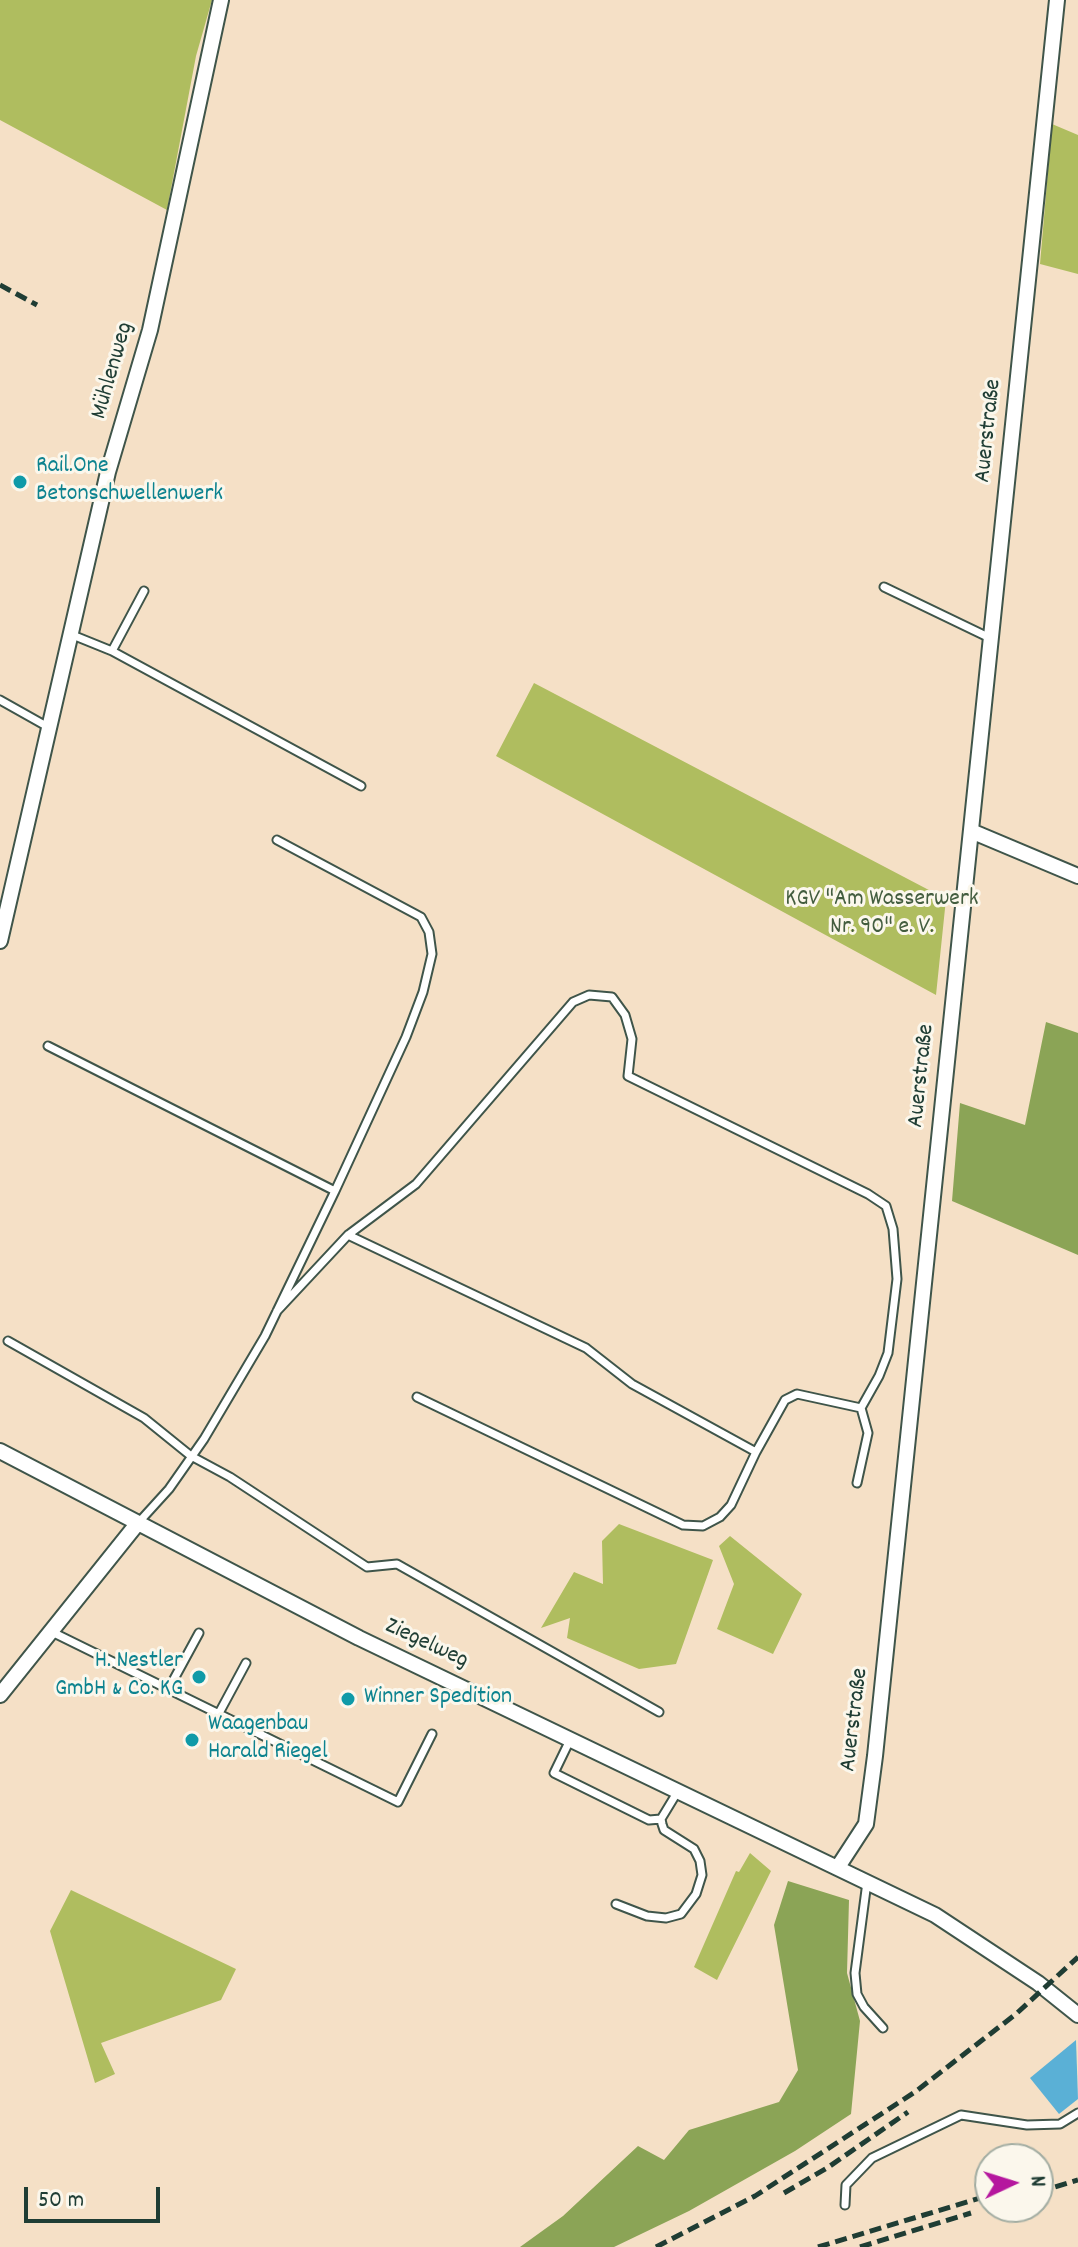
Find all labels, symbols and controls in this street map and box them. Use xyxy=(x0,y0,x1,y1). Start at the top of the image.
street label: Mühlenweg xyxy=(86,319,142,423)
street label: Auerstraße xyxy=(970,378,1010,484)
place label: Rail.One Betonschwellenwerk xyxy=(36,454,223,510)
marker: Rail.One Betonschwellenwerk xyxy=(11,473,29,491)
park label: KGV "Am Wasserwerk Nr. 90" e. V. xyxy=(785,887,979,943)
street label: Auerstraße xyxy=(903,1023,943,1129)
street label: Ziegelweg xyxy=(380,1613,472,1677)
place label: H. Nestler GmbH & Co. KG xyxy=(55,1649,183,1705)
street label: Auerstraße xyxy=(835,1667,877,1773)
marker: H. Nestler GmbH & Co. KG xyxy=(190,1668,208,1686)
place label: Winner Spedition xyxy=(364,1685,512,1713)
marker: Winner Spedition xyxy=(339,1690,357,1708)
place label: Waagenbau Harald Riegel xyxy=(208,1712,328,1768)
marker: Waagenbau Harald Riegel xyxy=(183,1731,201,1749)
north arrow xyxy=(974,2143,1054,2223)
scale bar xyxy=(28,2171,164,2221)
text: N xyxy=(1021,2175,1052,2188)
text: 50 m xyxy=(38,2184,84,2218)

